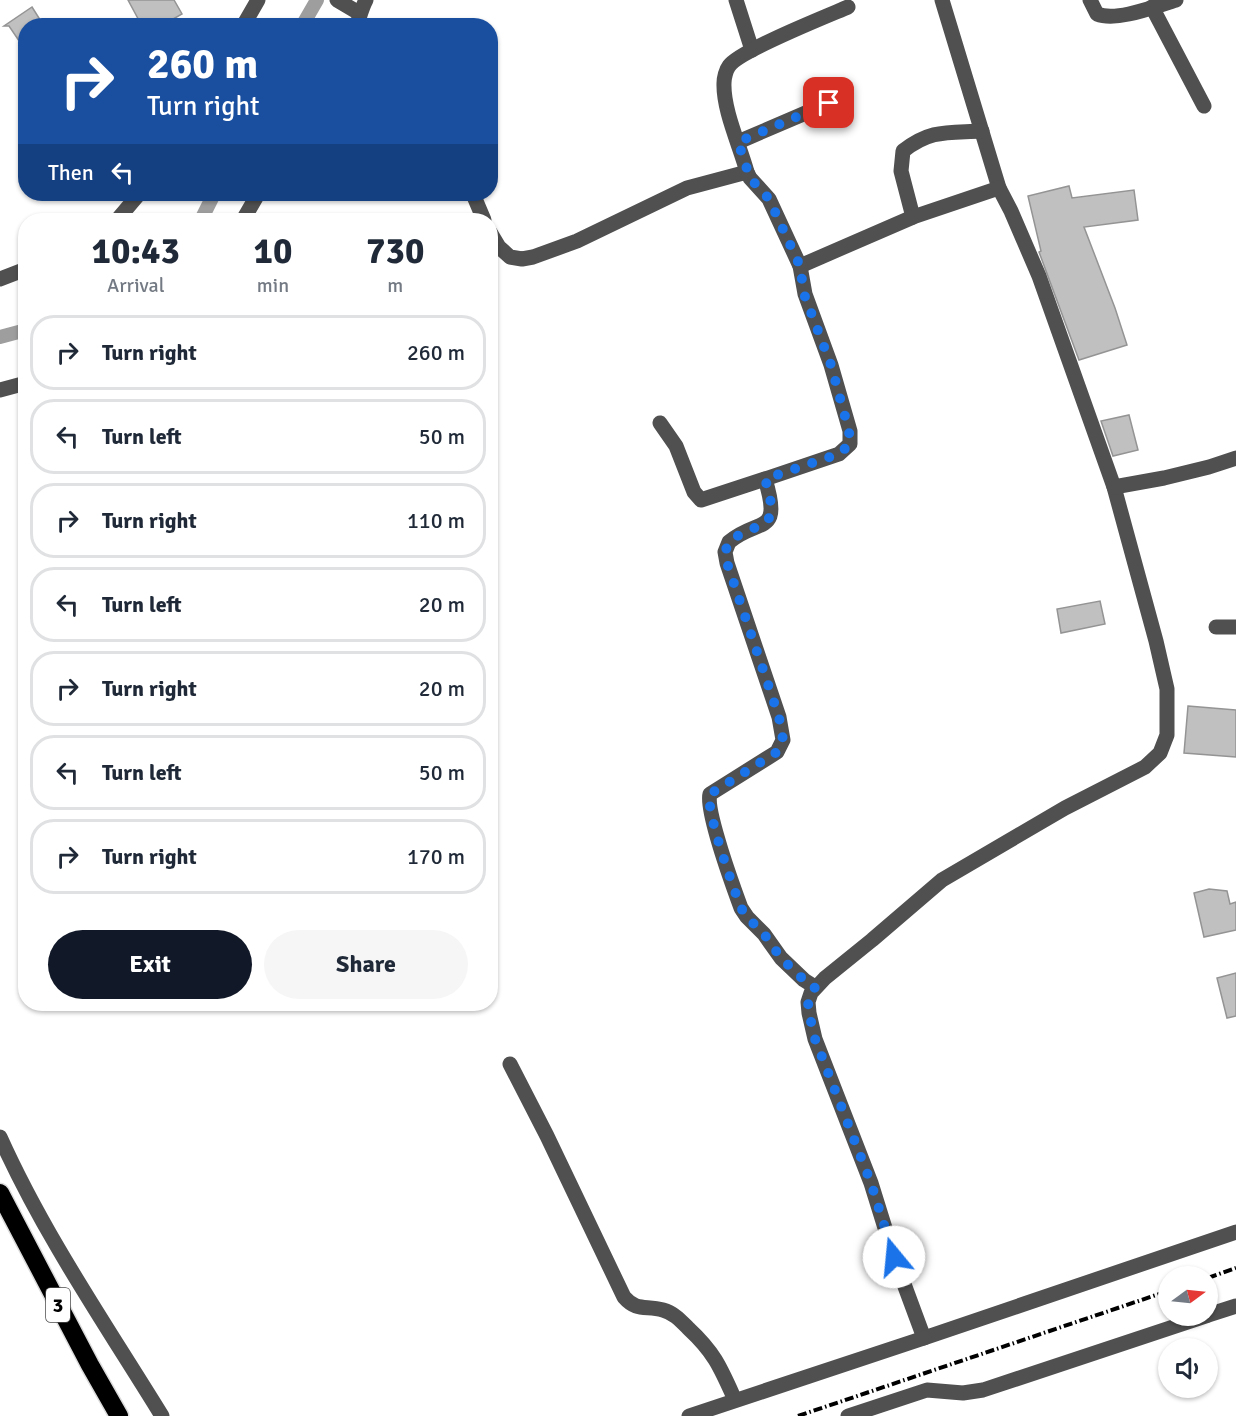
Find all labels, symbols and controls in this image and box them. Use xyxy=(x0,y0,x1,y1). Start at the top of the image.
text: 260 m xyxy=(147,39,258,90)
icon: right xyxy=(48,42,126,120)
pin xyxy=(803,77,854,128)
icon: arrive xyxy=(812,86,845,119)
text: Turn right xyxy=(147,90,260,123)
icon: left xyxy=(106,156,139,189)
text: Then xyxy=(48,159,94,186)
text: 10:43 xyxy=(92,229,180,274)
text: 10 xyxy=(254,229,292,274)
text: 730 xyxy=(366,229,424,274)
text: Arrival xyxy=(107,273,165,298)
text: min xyxy=(257,273,289,298)
text: m xyxy=(387,273,403,298)
icon: right xyxy=(51,336,84,369)
text: Turn right xyxy=(102,339,197,366)
text: 260 m xyxy=(407,339,465,366)
icon: left xyxy=(51,420,84,453)
text: Turn left xyxy=(102,423,182,450)
text: 50 m xyxy=(419,423,465,450)
icon: right xyxy=(51,504,84,537)
text: Turn right xyxy=(102,507,197,534)
text: 110 m xyxy=(407,507,465,534)
icon: left xyxy=(51,588,84,621)
text: Turn left xyxy=(102,591,182,618)
text: 20 m xyxy=(419,591,465,618)
icon: right xyxy=(51,672,84,705)
text: Turn right xyxy=(102,675,197,702)
text: 20 m xyxy=(419,675,465,702)
icon: left xyxy=(51,756,84,789)
text: Turn left xyxy=(102,759,182,786)
text: 50 m xyxy=(419,759,465,786)
icon: right xyxy=(51,840,84,873)
text: Turn right xyxy=(102,843,197,870)
text: 170 m xyxy=(407,843,465,870)
button: Exit xyxy=(48,930,252,999)
button: Share xyxy=(264,930,468,999)
position arrow xyxy=(862,1225,926,1289)
north arrow xyxy=(1158,1266,1218,1326)
map controls xyxy=(1158,1266,1218,1398)
road number: 3 xyxy=(46,1288,70,1322)
button: sound xyxy=(1158,1338,1218,1398)

